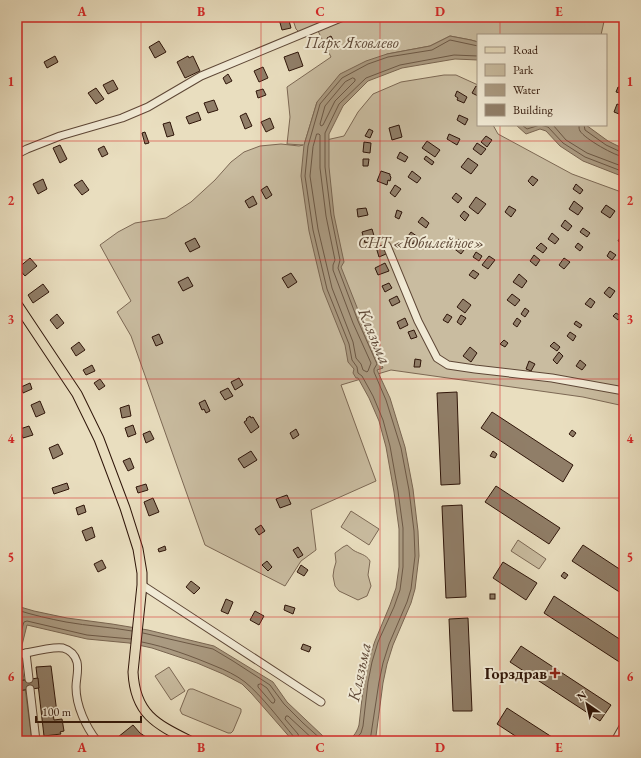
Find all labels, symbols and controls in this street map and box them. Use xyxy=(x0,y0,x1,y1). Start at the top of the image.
text: A xyxy=(76,3,87,20)
text: B xyxy=(197,3,205,20)
text: C xyxy=(315,3,325,20)
text: D xyxy=(435,3,445,20)
text: E xyxy=(555,3,563,20)
park label: Парк Яковлево xyxy=(304,32,399,53)
legend xyxy=(477,34,607,126)
text: Road xyxy=(513,42,539,58)
text: Park xyxy=(513,62,534,78)
text: 1 xyxy=(8,73,15,90)
text: 1 xyxy=(627,73,634,90)
text: Water xyxy=(513,82,540,98)
text: Building xyxy=(513,102,554,118)
text: 2 xyxy=(8,192,15,209)
text: 2 xyxy=(627,192,634,209)
park label: СНТ «Юбилейное» xyxy=(358,232,484,253)
water label: Клязьма xyxy=(353,303,397,368)
text: 3 xyxy=(8,311,15,328)
text: 3 xyxy=(627,311,634,328)
text: 4 xyxy=(8,430,15,447)
text: 4 xyxy=(627,430,634,447)
text: 5 xyxy=(8,549,14,566)
text: 5 xyxy=(627,549,633,566)
water label: Клязьма xyxy=(342,641,376,704)
place label: Горздрав xyxy=(485,663,547,684)
text: 6 xyxy=(8,668,15,685)
marker: Горздрав xyxy=(550,668,560,678)
text: 6 xyxy=(627,668,634,685)
north arrow xyxy=(567,684,607,724)
text: N xyxy=(574,687,589,704)
scale bar xyxy=(36,698,141,724)
text: 100 m xyxy=(42,704,72,720)
text: A xyxy=(76,739,87,756)
text: B xyxy=(197,739,205,756)
text: C xyxy=(315,739,325,756)
text: D xyxy=(435,739,445,756)
text: E xyxy=(555,739,563,756)

